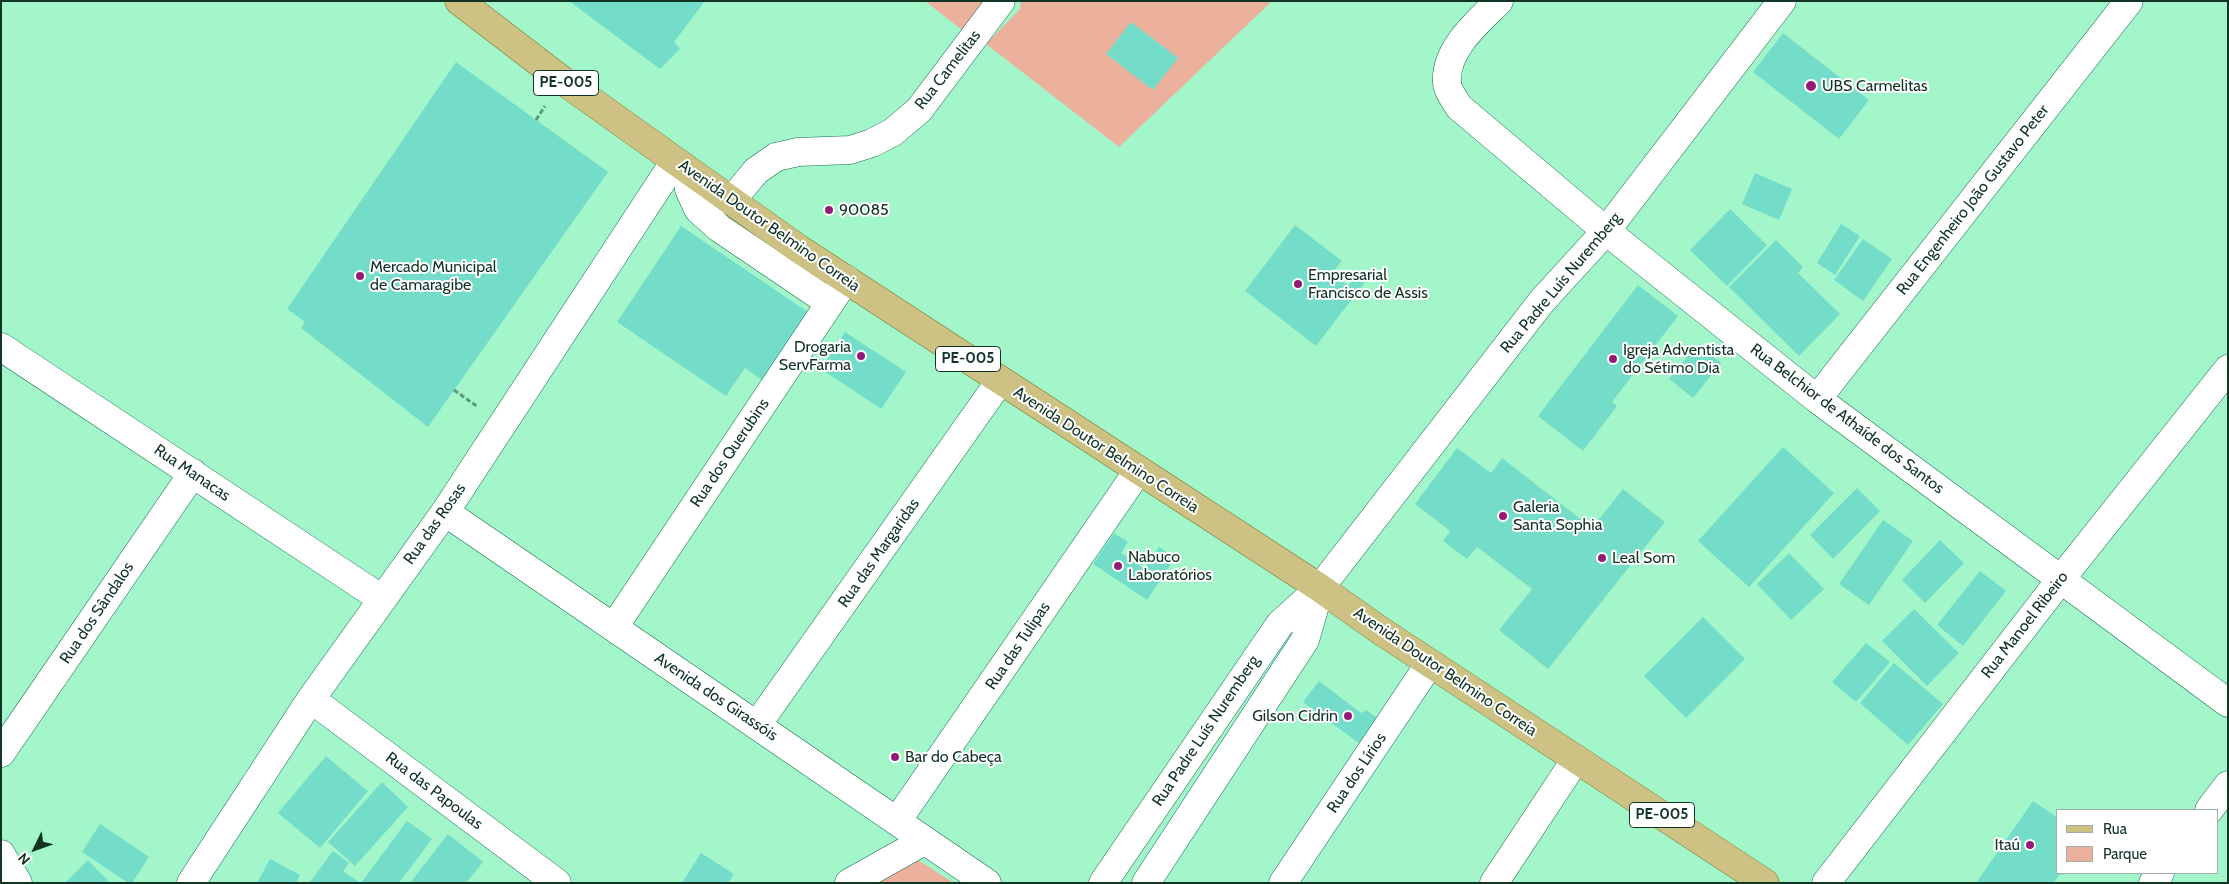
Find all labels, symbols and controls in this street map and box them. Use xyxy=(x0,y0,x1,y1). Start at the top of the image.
street label: Rua Camelitas xyxy=(911,26,985,114)
road number: PE-005 xyxy=(534,70,598,96)
place label: UBS Carmelitas xyxy=(1822,76,1928,96)
marker: UBS Carmelitas xyxy=(1804,79,1818,93)
street label: Rua Engenheiro João Gustavo Peter xyxy=(1893,101,2053,299)
street label: Avenida Doutor Belmino Correia xyxy=(675,156,863,296)
place label: 90085 xyxy=(839,200,889,220)
marker: 90085 xyxy=(823,204,835,216)
street label: Rua Padre Luís Nuremberg xyxy=(1497,209,1625,357)
place label: Mercado Municipal de Camaragibe xyxy=(370,257,497,295)
place label: Empresarial Francisco de Assis xyxy=(1308,265,1428,303)
marker: Mercado Municipal de Camaragibe xyxy=(354,270,366,282)
marker: Empresarial Francisco de Assis xyxy=(1292,278,1304,290)
place label: Drogaria ServFarma xyxy=(779,337,851,375)
place label: Igreja Adventista do Sétimo Dia xyxy=(1623,340,1734,378)
street label: Rua Belchior de Athaíde dos Santos xyxy=(1746,340,1948,498)
road number: PE-005 xyxy=(936,346,1000,372)
marker: Drogaria ServFarma xyxy=(855,350,867,362)
marker: Igreja Adventista do Sétimo Dia xyxy=(1607,353,1619,365)
street label: Avenida Doutor Belmino Correia xyxy=(1010,383,1202,517)
street label: Rua dos Querubins xyxy=(686,395,774,511)
street label: Rua Manacas xyxy=(150,440,234,506)
street label: Rua das Rosas xyxy=(400,480,470,568)
street label: Rua das Margaridas xyxy=(834,495,924,611)
place label: Galeria Santa Sophia xyxy=(1513,497,1602,535)
marker: Galeria Santa Sophia xyxy=(1497,510,1509,522)
place label: Nabuco Laboratórios xyxy=(1128,547,1212,585)
place label: Leal Som xyxy=(1612,548,1675,568)
marker: Leal Som xyxy=(1596,552,1608,564)
street label: Rua dos Sândalos xyxy=(56,558,138,668)
marker: Nabuco Laboratórios xyxy=(1112,560,1124,572)
street label: Rua Manoel Ribeiro xyxy=(1977,568,2073,682)
street label: Rua das Tulipas xyxy=(982,598,1054,694)
street label: Avenida Doutor Belmino Correia xyxy=(1350,603,1540,741)
street label: Avenida dos Girassóis xyxy=(651,649,781,745)
street label: Rua Padre Luís Nuremberg xyxy=(1148,652,1264,810)
place label: Gilson Cidrin xyxy=(1252,706,1338,726)
marker: Gilson Cidrin xyxy=(1342,710,1354,722)
street label: Rua dos Lírios xyxy=(1323,729,1391,817)
place label: Bar do Cabeça xyxy=(905,747,1002,767)
street label: Rua das Papoulas xyxy=(382,748,486,834)
marker: Bar do Cabeça xyxy=(889,751,901,763)
road number: PE-005 xyxy=(1630,802,1694,828)
legend xyxy=(2056,809,2219,874)
text: Rua xyxy=(2103,820,2127,838)
north arrow xyxy=(10,824,60,874)
place label: Itaú xyxy=(1995,835,2020,855)
marker: Itaú xyxy=(2024,839,2036,851)
text: Parque xyxy=(2103,845,2147,863)
text: N xyxy=(14,849,34,869)

